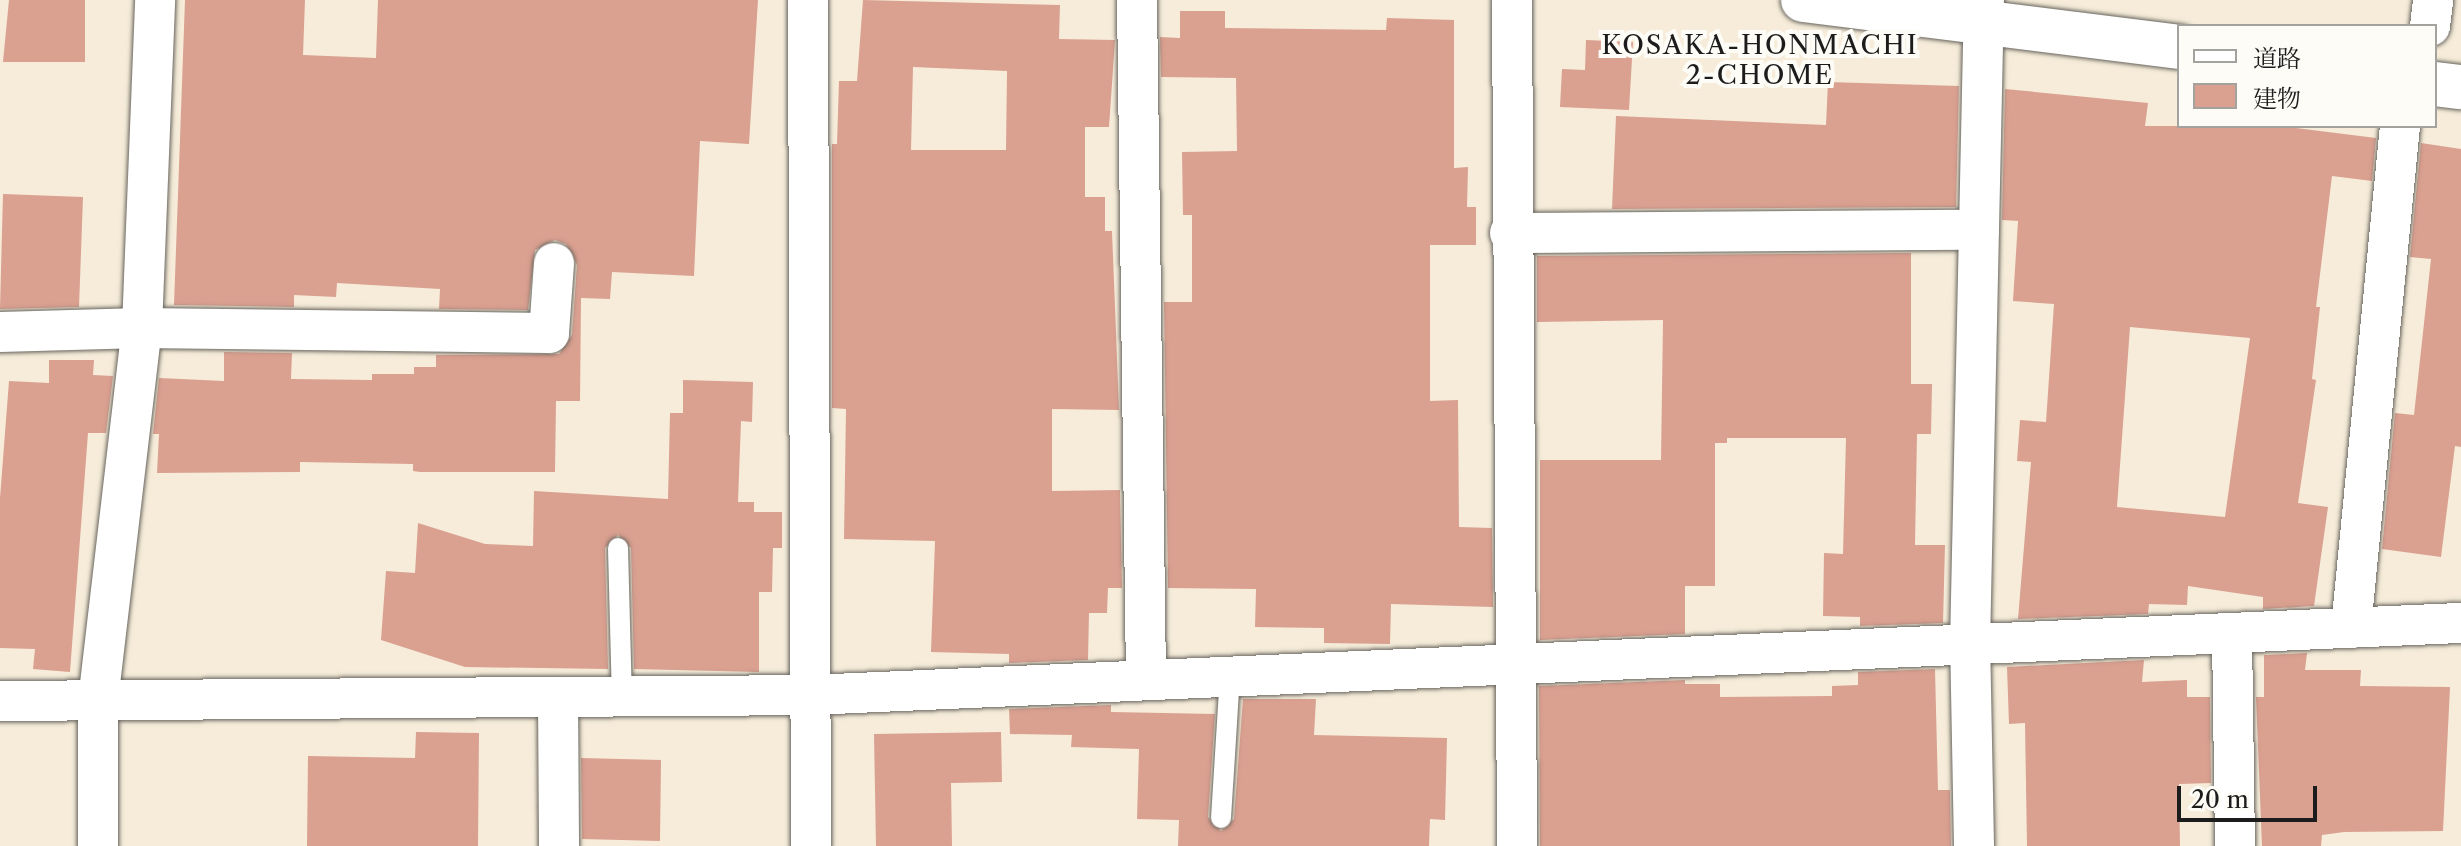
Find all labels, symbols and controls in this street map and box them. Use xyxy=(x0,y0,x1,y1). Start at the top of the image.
legend xyxy=(2177,24,2437,128)
district label: KOSAKA-HONMACHI 2-CHOME xyxy=(1601,30,1919,92)
text: 道路 xyxy=(2253,44,2301,73)
text: 建物 xyxy=(2253,84,2301,113)
scale bar xyxy=(2181,770,2321,820)
text: 20 m xyxy=(2191,785,2249,814)

